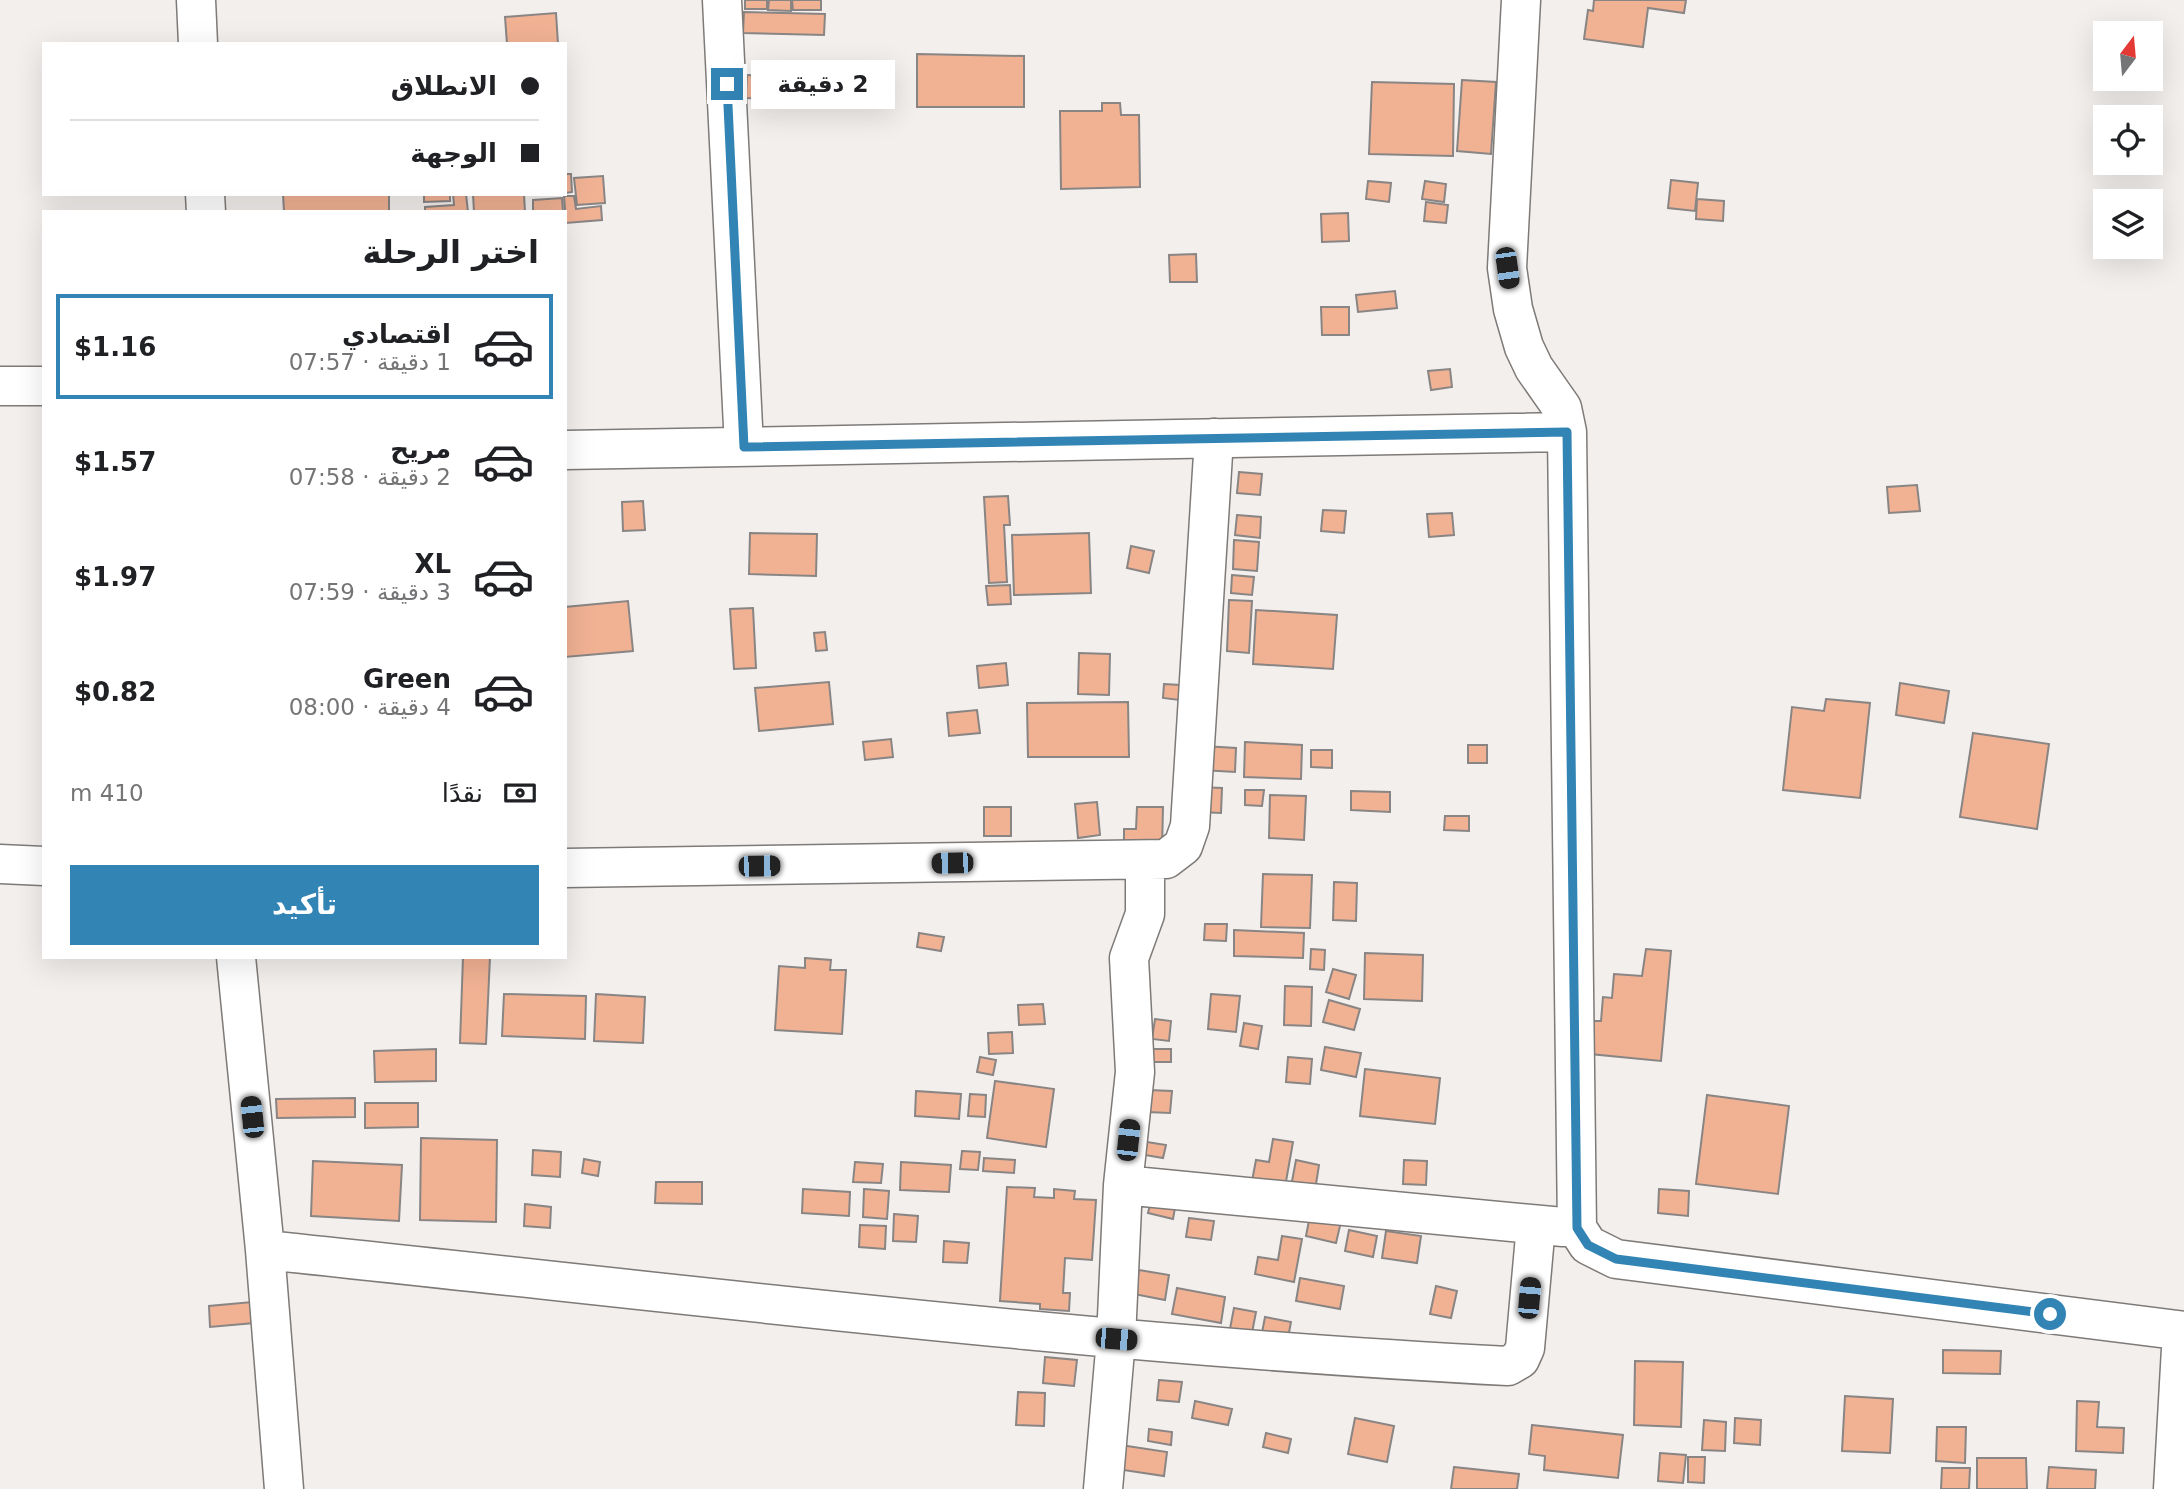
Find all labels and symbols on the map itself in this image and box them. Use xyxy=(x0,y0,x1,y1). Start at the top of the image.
north arrow xyxy=(2093,21,2163,91)
callout: 2 دقيقة xyxy=(752,60,895,108)
route end xyxy=(711,68,743,100)
car xyxy=(1494,246,1521,290)
car xyxy=(931,852,974,874)
car xyxy=(738,855,781,877)
car xyxy=(240,1095,265,1139)
car xyxy=(1116,1118,1141,1162)
car xyxy=(1517,1276,1542,1320)
route start xyxy=(2034,1298,2066,1330)
car xyxy=(1095,1327,1138,1351)

